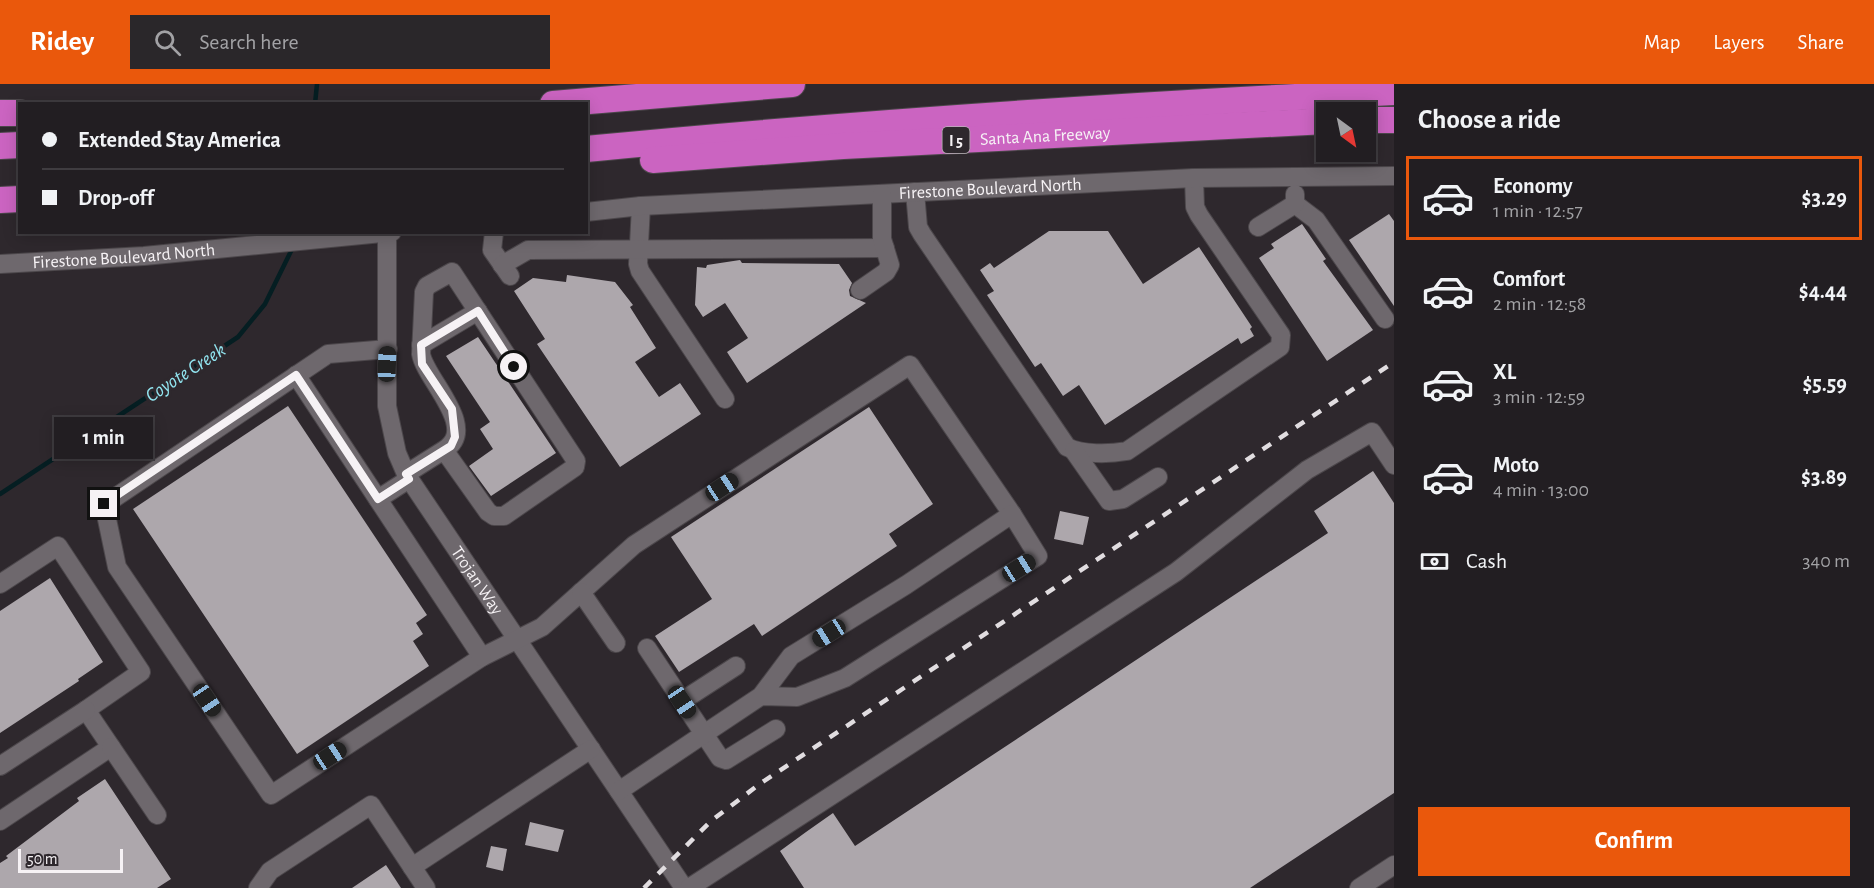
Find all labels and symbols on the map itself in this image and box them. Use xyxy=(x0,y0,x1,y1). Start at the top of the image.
north arrow xyxy=(1316,102,1376,162)
street label: Santa Ana Freeway xyxy=(980,124,1111,149)
road number: I 5 xyxy=(942,127,970,153)
street label: Firestone Boulevard North xyxy=(898,176,1082,203)
street label: Firestone Boulevard North xyxy=(32,241,216,272)
water label: Coyote Creek xyxy=(142,340,229,406)
car xyxy=(377,346,397,382)
route start xyxy=(500,353,527,380)
callout: 1 min xyxy=(54,417,154,459)
car xyxy=(702,470,742,504)
route end xyxy=(90,490,117,517)
street label: Trojan Way xyxy=(447,543,506,619)
car xyxy=(999,551,1039,585)
car xyxy=(809,616,849,650)
car xyxy=(189,680,225,720)
car xyxy=(664,682,700,722)
car xyxy=(310,739,350,773)
scale bar xyxy=(18,846,123,874)

